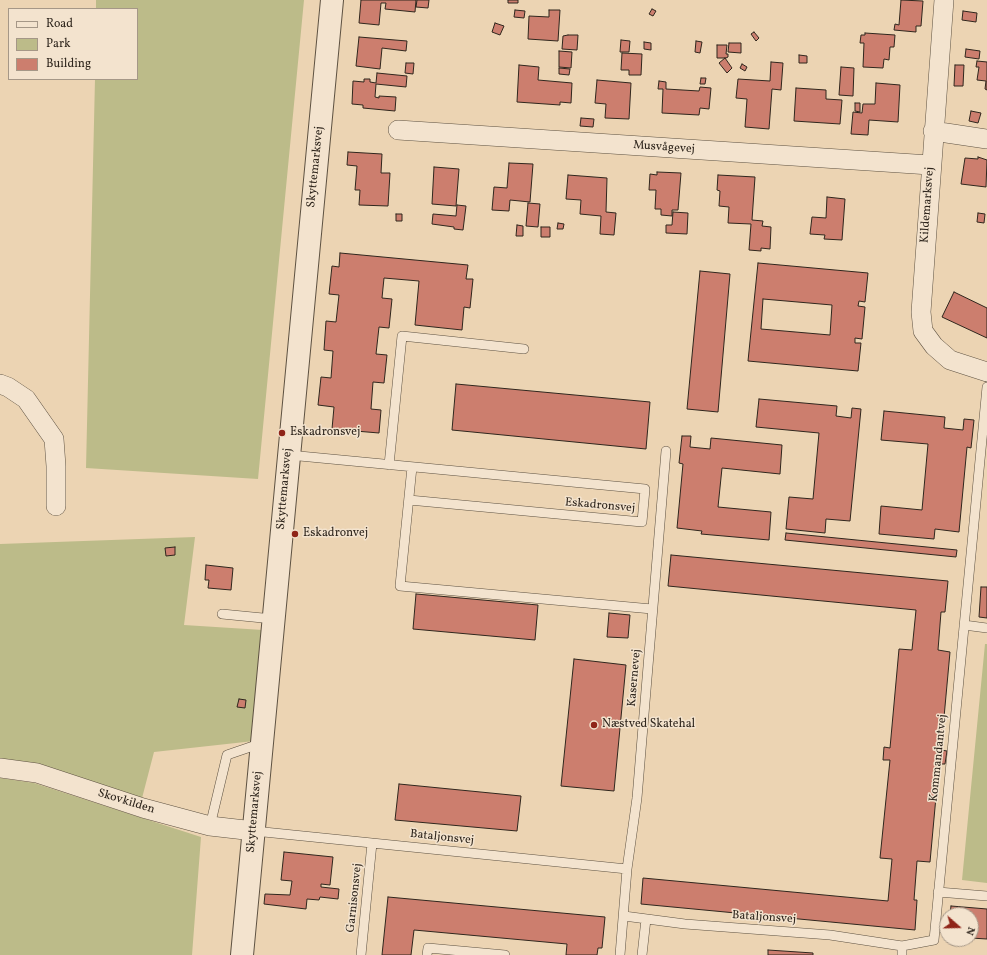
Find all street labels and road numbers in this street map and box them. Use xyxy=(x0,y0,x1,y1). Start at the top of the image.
street label: Skyttemarksvej xyxy=(305,126,327,208)
street label: Musvågevej xyxy=(633,139,695,157)
street label: Kildemarksvej xyxy=(918,167,938,243)
street label: Skyttemarksvej xyxy=(274,448,296,530)
street label: Eskadronsvej xyxy=(564,496,636,516)
street label: Kasernevej xyxy=(625,648,645,708)
street label: Kommandantvej xyxy=(927,714,951,802)
street label: Skyttemarksvej xyxy=(244,771,266,853)
street label: Skovkilden xyxy=(96,786,156,818)
street label: Bataljonsvej xyxy=(409,827,475,849)
street label: Garnisonsvej xyxy=(344,863,366,933)
street label: Bataljonsvej xyxy=(731,909,797,927)

